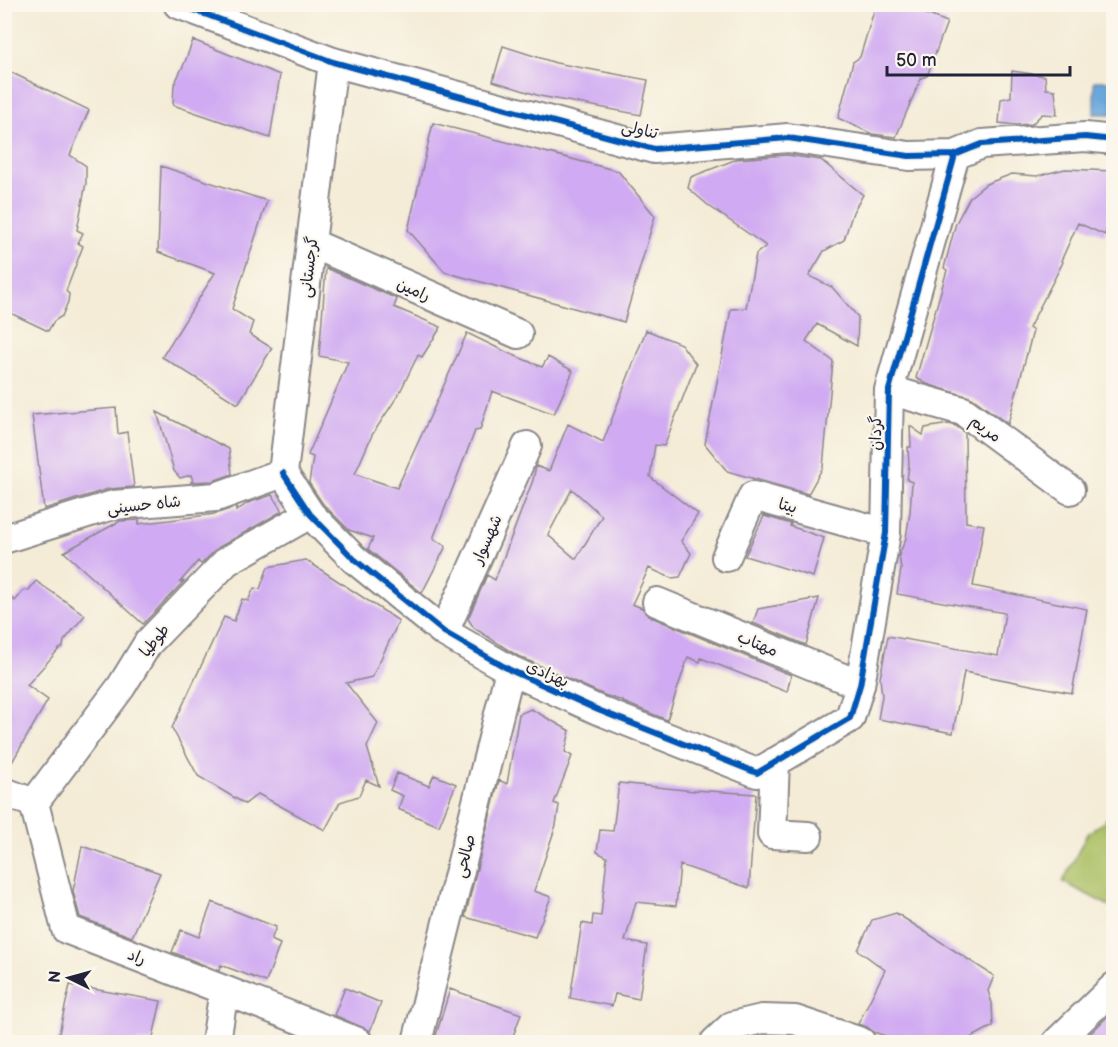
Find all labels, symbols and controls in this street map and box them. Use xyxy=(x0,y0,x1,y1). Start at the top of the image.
scale bar xyxy=(887,39,1070,77)
text: 50 m xyxy=(896,50,937,71)
street label: تناولی xyxy=(620,117,660,144)
street label: گرجستانی xyxy=(295,235,323,299)
street label: رامین xyxy=(394,275,433,306)
street label: مریم xyxy=(965,412,1004,448)
street label: گردان xyxy=(866,415,886,451)
street label: شاه حسینی xyxy=(106,492,182,519)
street label: بیتا xyxy=(776,495,799,518)
street label: شهسوار xyxy=(467,512,507,569)
street label: طوطیا xyxy=(136,621,174,661)
street label: مهتاب xyxy=(734,628,780,661)
street label: بهزادی xyxy=(523,657,572,692)
street label: صالحی xyxy=(451,833,480,880)
street label: راد xyxy=(125,945,148,969)
north arrow xyxy=(39,948,99,1008)
text: N xyxy=(46,970,66,984)

